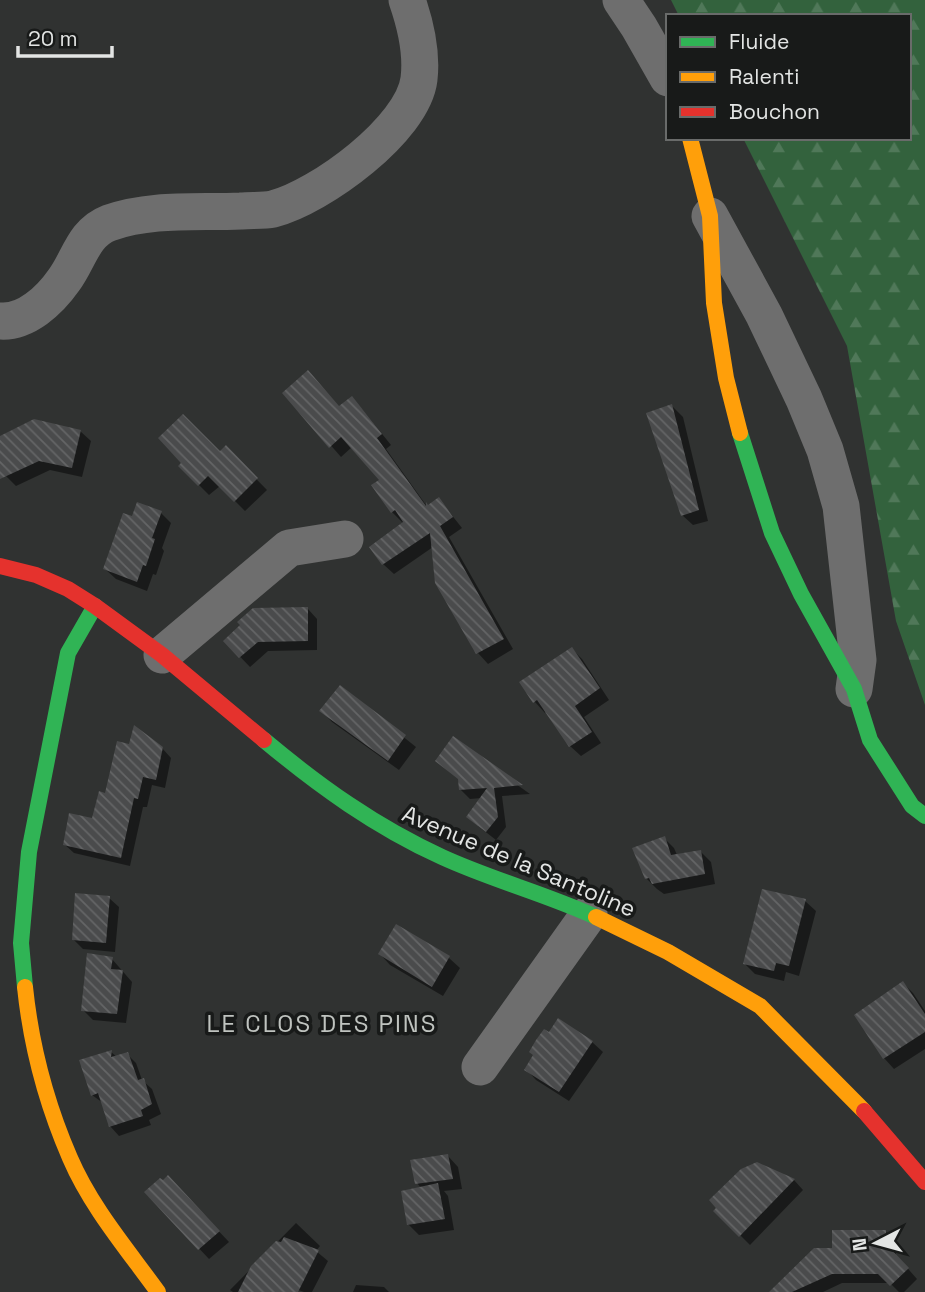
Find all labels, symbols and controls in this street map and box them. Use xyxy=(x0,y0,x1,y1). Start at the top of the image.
scale bar xyxy=(18,14,112,58)
legend xyxy=(666,14,911,140)
text: 20 m xyxy=(28,25,78,52)
text: Fluide xyxy=(729,28,789,55)
text: Ralenti xyxy=(729,63,799,90)
text: Bouchon xyxy=(729,98,820,125)
street label: Avenue de la Santoline xyxy=(398,798,640,924)
district label: LE CLOS DES PINS xyxy=(207,1008,438,1039)
north arrow xyxy=(841,1208,911,1278)
text: N xyxy=(846,1237,873,1252)

